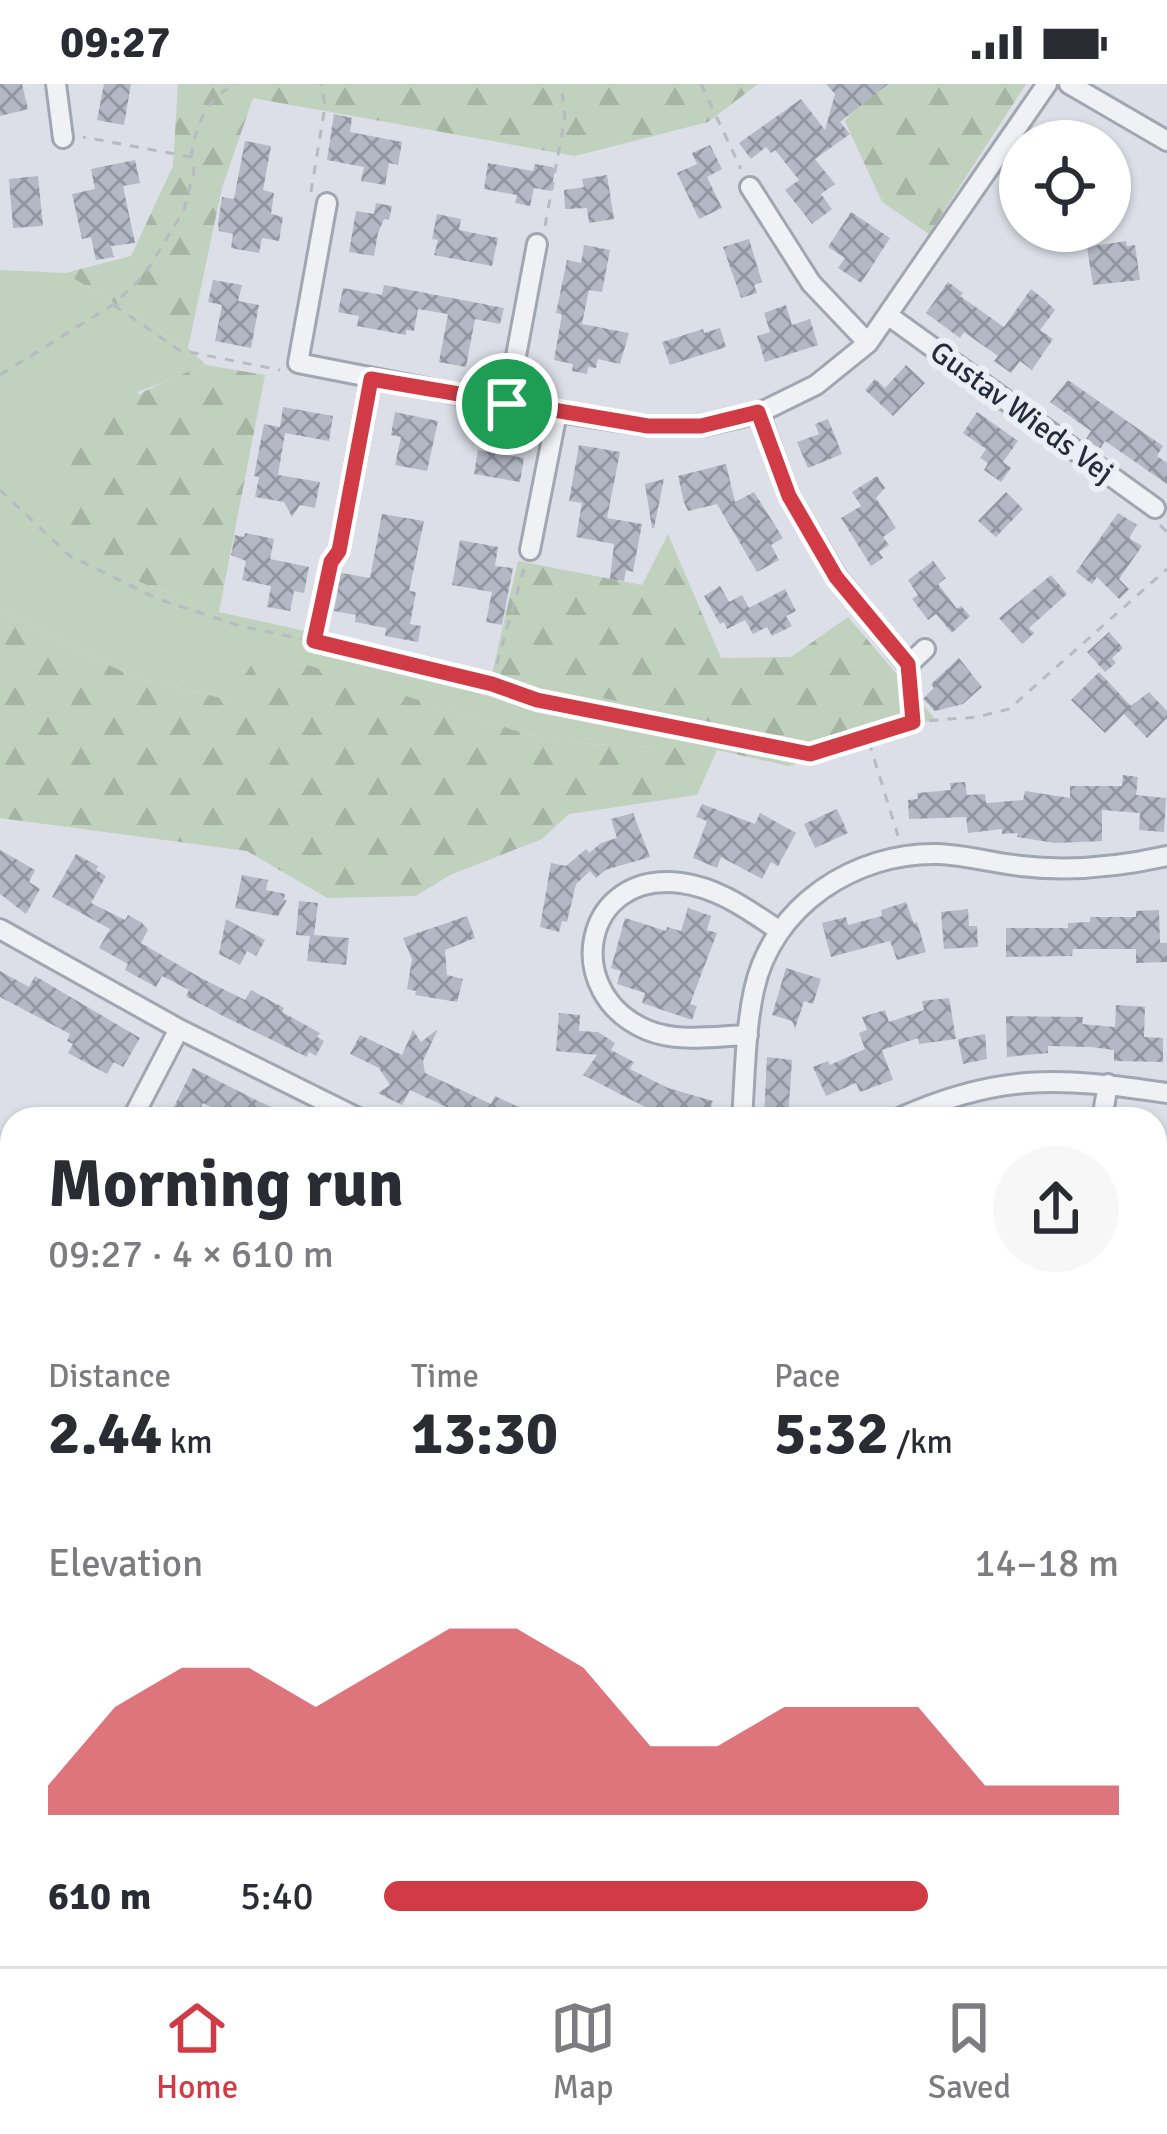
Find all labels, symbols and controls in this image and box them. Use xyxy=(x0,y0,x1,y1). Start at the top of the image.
text: 09:27 xyxy=(60,15,170,70)
map controls xyxy=(999,120,1131,252)
button: locate xyxy=(999,120,1131,252)
street label: Gustav Wieds Vej xyxy=(923,333,1121,491)
pin xyxy=(456,353,558,455)
icon: arrive xyxy=(474,371,540,437)
text: Morning run xyxy=(48,1144,404,1225)
button: share xyxy=(993,1146,1119,1272)
text: 09:27 · 4 × 610 m xyxy=(48,1230,334,1278)
text: Distance xyxy=(48,1356,171,1397)
text: Time xyxy=(411,1356,479,1397)
text: Pace xyxy=(774,1356,840,1397)
text: 2.44 xyxy=(48,1397,162,1471)
text: 13:30 xyxy=(411,1397,558,1471)
text: 5:32 xyxy=(774,1397,889,1471)
text: km xyxy=(162,1422,213,1463)
text: /km xyxy=(889,1422,953,1463)
text: Elevation xyxy=(48,1539,203,1587)
text: 14–18 m xyxy=(974,1539,1119,1587)
text: 610 m xyxy=(48,1872,151,1920)
text: 5:40 xyxy=(240,1872,314,1920)
tab: Home xyxy=(156,1995,238,2108)
tab: Map xyxy=(550,1995,616,2108)
tab: Saved xyxy=(928,1995,1011,2108)

